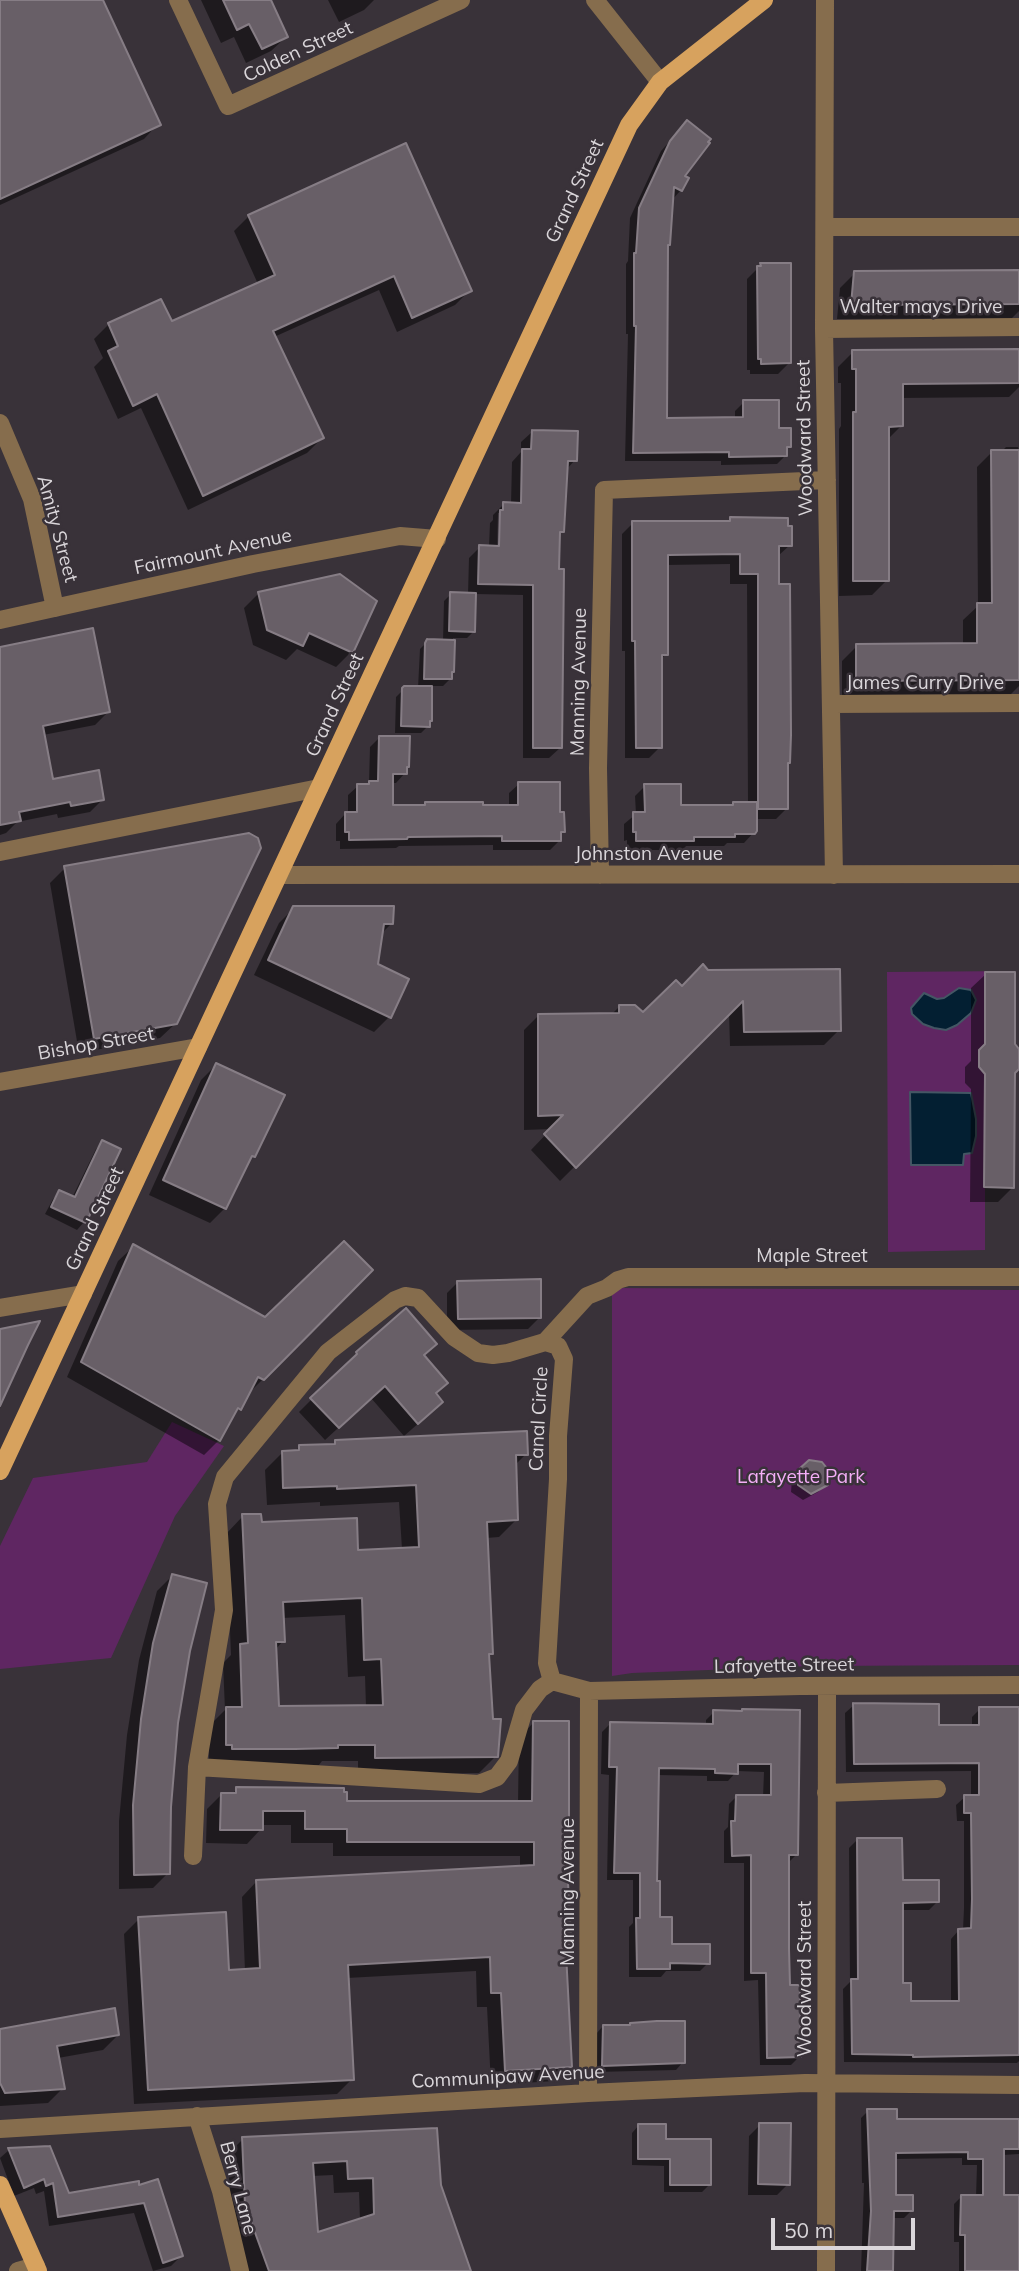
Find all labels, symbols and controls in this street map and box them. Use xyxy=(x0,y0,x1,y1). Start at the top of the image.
street label: Colden Street xyxy=(240,17,356,87)
street label: Grand Street xyxy=(541,135,609,247)
street label: Walter mays Drive xyxy=(840,296,1002,318)
street label: Woodward Street xyxy=(792,360,818,516)
street label: Amity Street xyxy=(32,473,82,585)
street label: Fairmount Avenue xyxy=(132,524,294,580)
street label: Manning Avenue xyxy=(566,608,592,756)
street label: Grand Street xyxy=(301,649,369,761)
street label: James Curry Drive xyxy=(846,672,1004,694)
street label: Johnston Avenue xyxy=(575,843,723,865)
street label: Bishop Street xyxy=(36,1023,156,1065)
street label: Grand Street xyxy=(61,1163,129,1275)
street label: Maple Street xyxy=(756,1245,868,1267)
street label: Canal Circle xyxy=(525,1366,553,1472)
park label: Lafayette Park xyxy=(737,1466,865,1488)
street label: Lafayette Street xyxy=(714,1653,854,1679)
street label: Manning Avenue xyxy=(557,1818,579,1966)
street label: Woodward Street xyxy=(794,1901,816,2057)
street label: Communipaw Avenue xyxy=(411,2061,605,2093)
street label: Berry Lane xyxy=(215,2139,261,2237)
scale bar xyxy=(774,2204,918,2248)
text: 50 m xyxy=(784,2217,833,2243)

